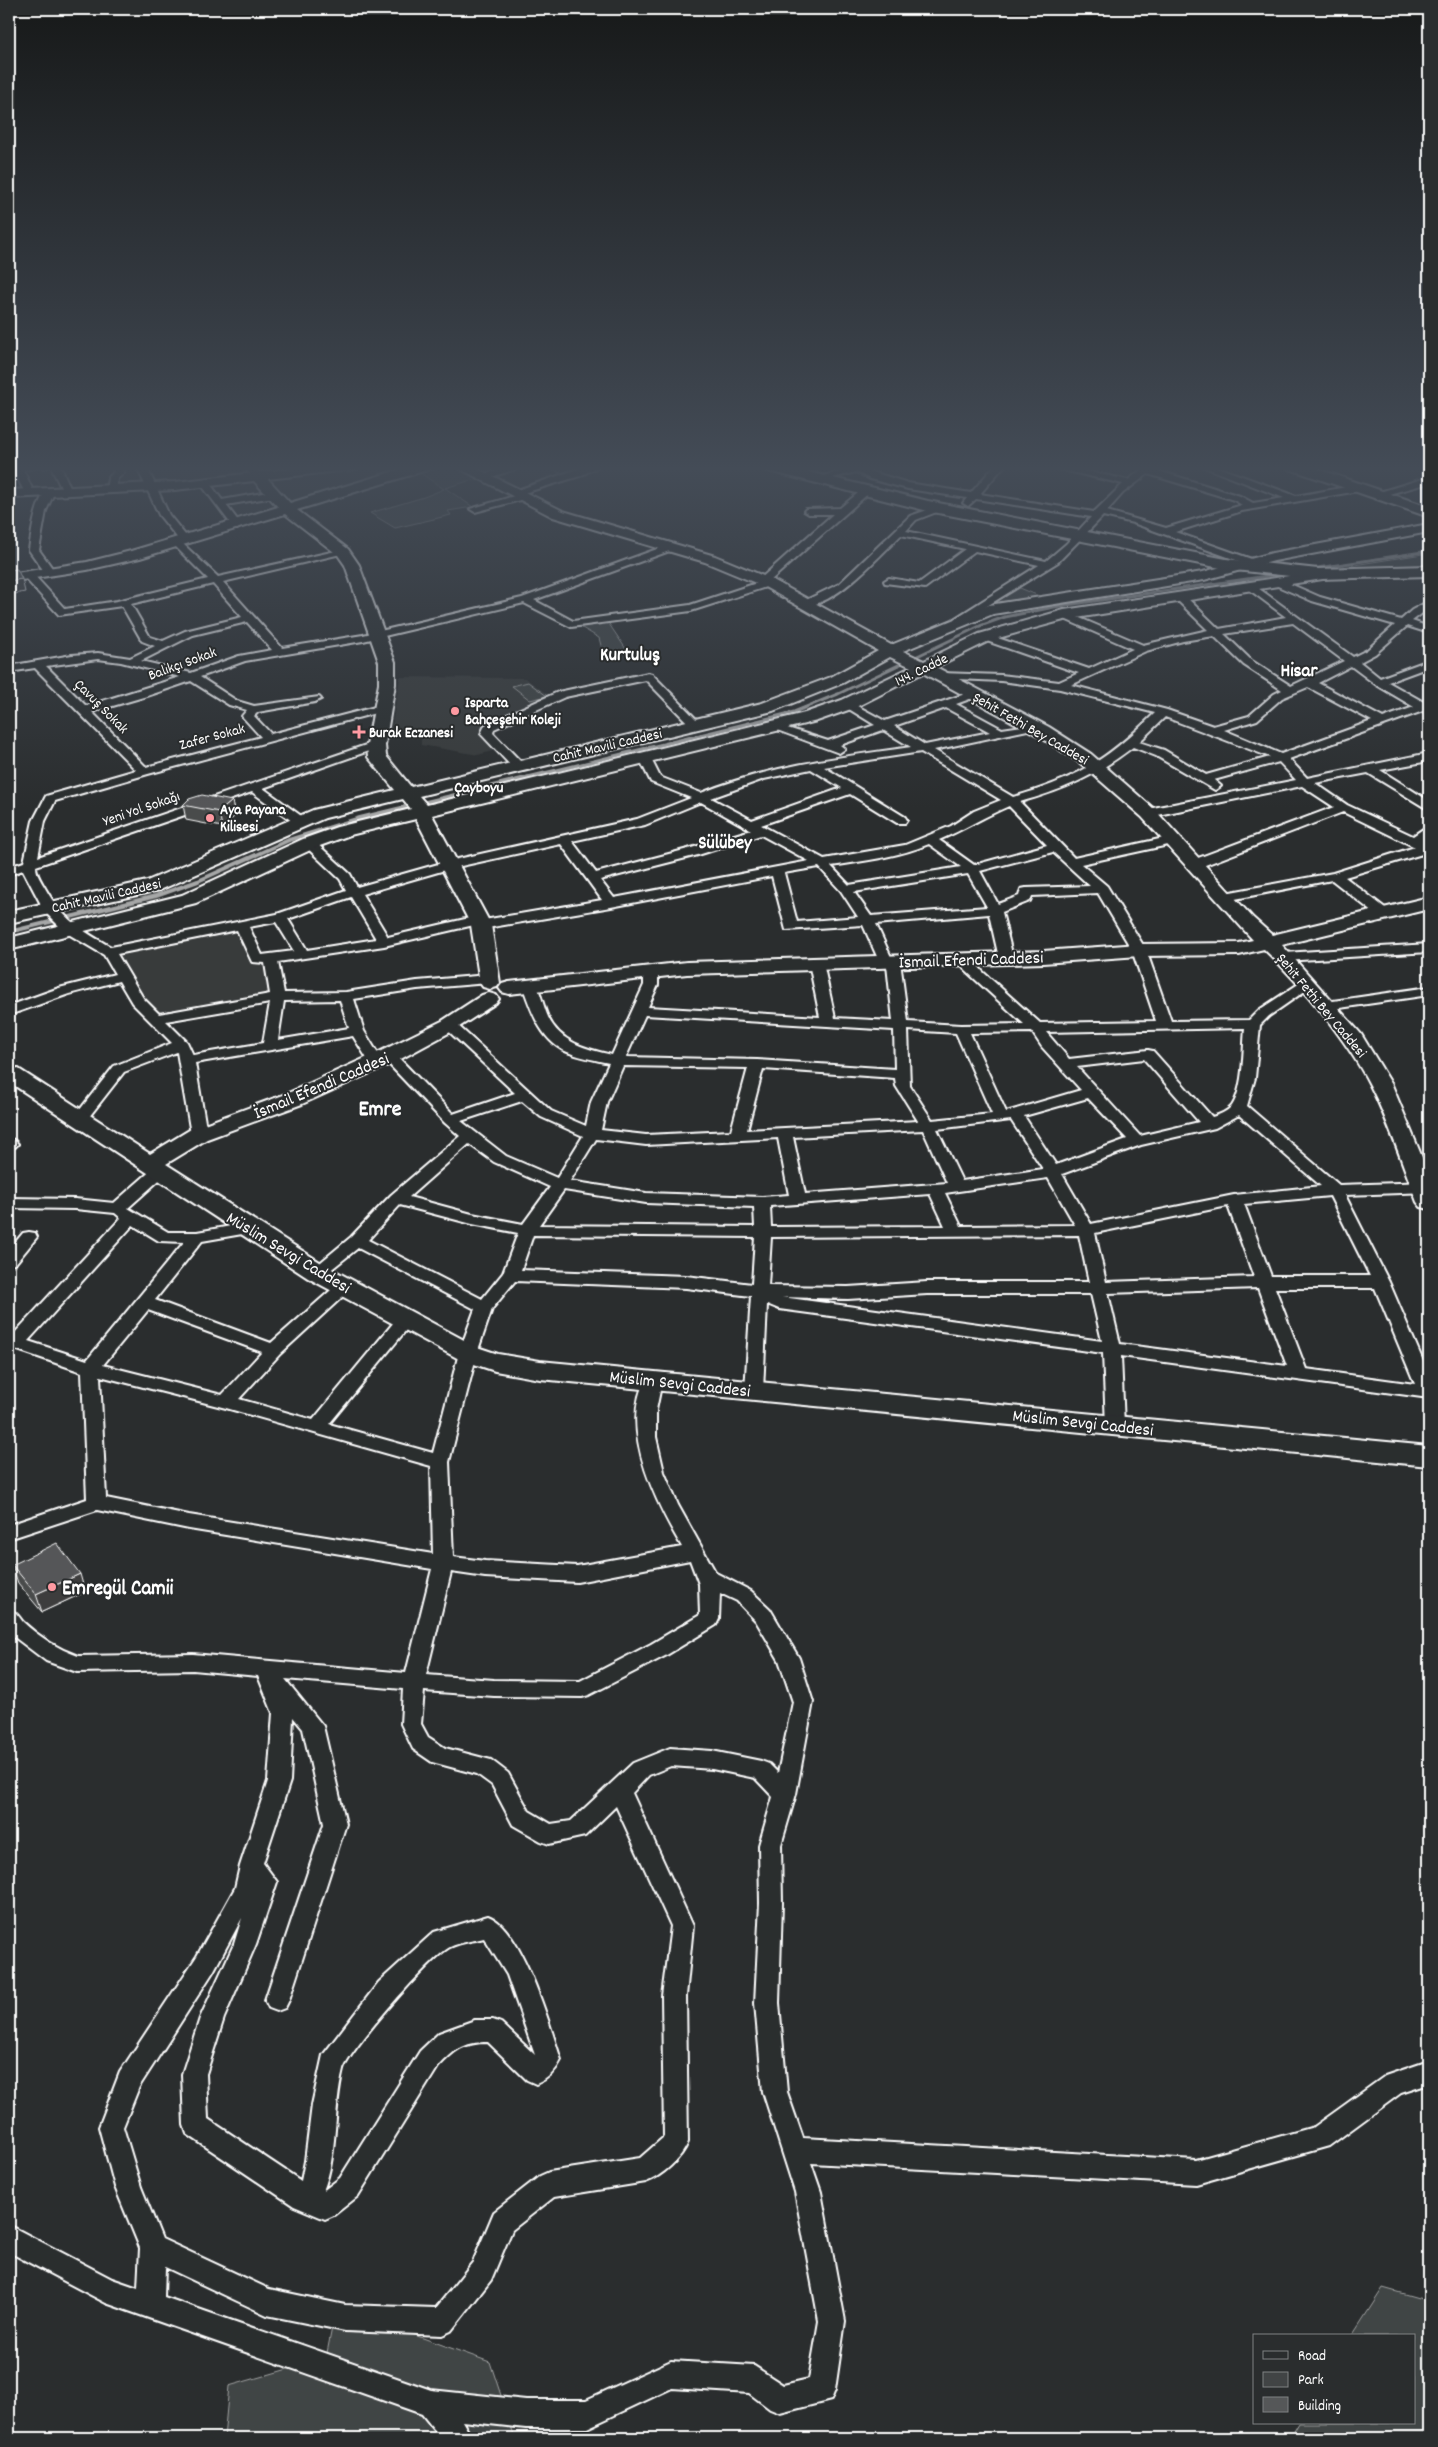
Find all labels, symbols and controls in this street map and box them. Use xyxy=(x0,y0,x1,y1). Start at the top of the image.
street label: Balıkçı Sokak xyxy=(145,642,220,687)
district label: Kurtuluş xyxy=(600,643,660,670)
street label: 144. Cadde xyxy=(892,648,953,693)
district label: Hisar xyxy=(1280,659,1319,686)
street label: Çavuş Sokak xyxy=(68,675,133,740)
street label: Şehit Fethi Bey Caddesi xyxy=(968,688,1092,772)
place label: Isparta Bahçeşehir Koleji xyxy=(465,693,561,732)
marker: Isparta Bahçeşehir Koleji xyxy=(449,705,461,717)
street label: Zafer Sokak xyxy=(177,719,248,757)
place label: Burak Eczanesi xyxy=(369,723,453,745)
street label: Cahit Mavili Caddesi xyxy=(551,724,665,770)
marker: Burak Eczanesi xyxy=(353,726,365,738)
district label: Çayboyu xyxy=(455,777,504,800)
street label: Yeni Yol Sokağı xyxy=(100,786,183,833)
place label: Aya Payana Kilisesi xyxy=(220,800,287,839)
marker: Aya Payana Kilisesi xyxy=(204,812,216,824)
district label: Sülübey xyxy=(698,831,753,858)
street label: Cahit Mavili Caddesi xyxy=(50,874,164,920)
street label: İsmail Efendi Caddesi xyxy=(898,946,1044,977)
street label: Şehit Fethi Bey Caddesi xyxy=(1270,949,1371,1064)
street label: İsmail Efendi Caddesi xyxy=(250,1048,393,1127)
district label: Emre xyxy=(359,1095,402,1126)
street label: Müslim Sevgi Caddesi xyxy=(221,1207,355,1301)
street label: Müslim Sevgi Caddesi xyxy=(608,1366,751,1405)
street label: Müslim Sevgi Caddesi xyxy=(1011,1405,1154,1444)
place label: Emregül Camii xyxy=(62,1575,174,1605)
marker: Emregül Camii xyxy=(46,1581,58,1593)
legend xyxy=(1253,2334,1416,2424)
text: Road xyxy=(1298,2346,1326,2368)
text: Park xyxy=(1298,2370,1324,2392)
text: Building xyxy=(1298,2396,1341,2418)

